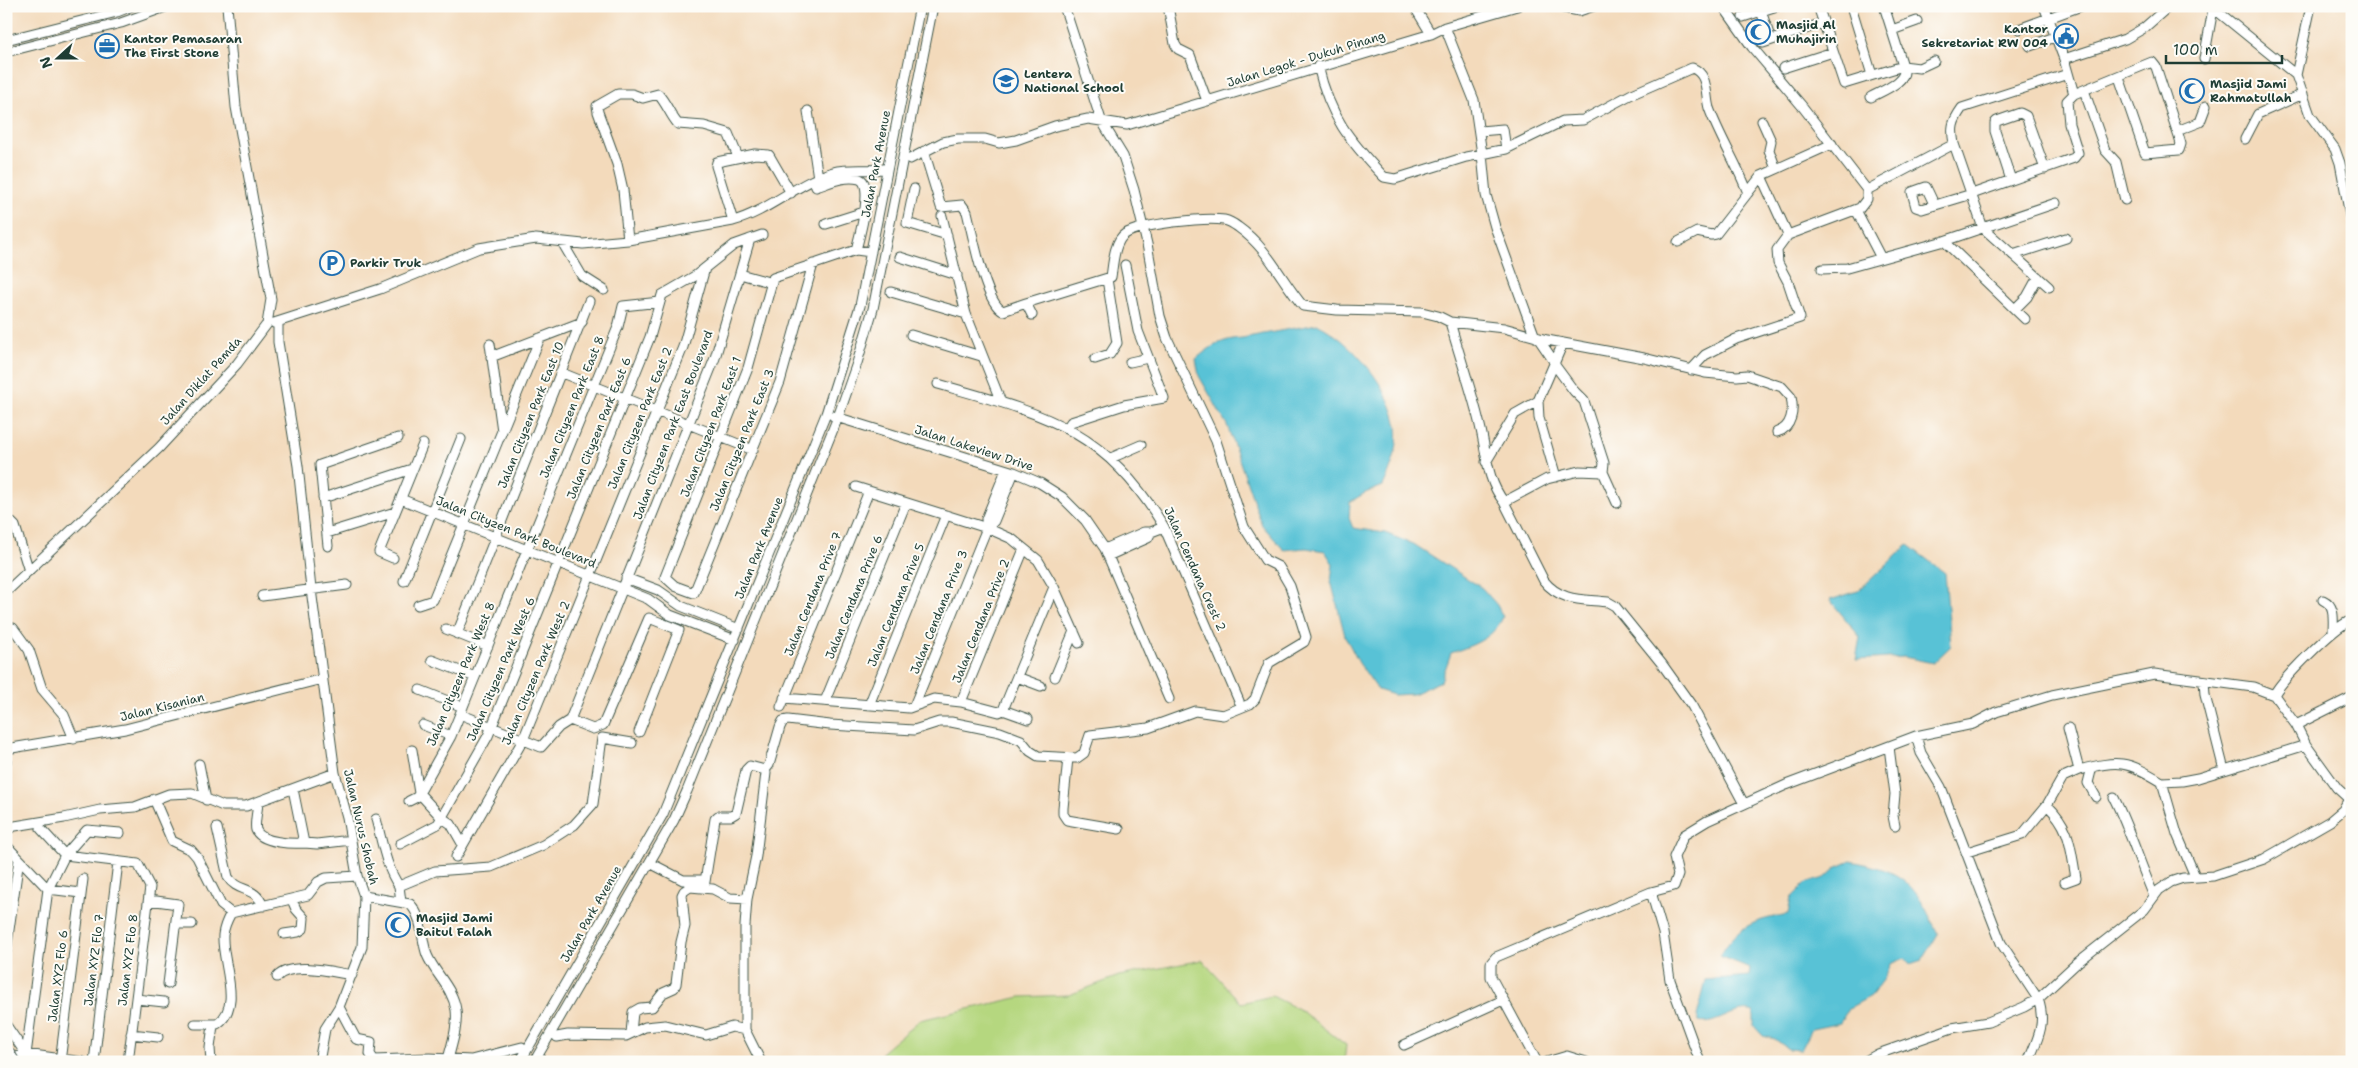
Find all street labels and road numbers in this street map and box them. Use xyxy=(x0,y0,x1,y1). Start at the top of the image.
street label: Jalan Legok - Dukuh Pinang xyxy=(1225,27,1387,91)
street label: Jalan Park Avenue xyxy=(858,109,894,219)
street label: Jalan Cityzen Park East Boulevard xyxy=(629,328,717,522)
street label: Jalan Diklat Pemda xyxy=(157,333,245,429)
street label: Jalan Cityzen Park East 8 xyxy=(536,333,608,481)
street label: Jalan Cityzen Park East 10 xyxy=(494,339,568,491)
street label: Jalan Cityzen Park East 2 xyxy=(604,344,676,492)
street label: Jalan Cityzen Park East 6 xyxy=(563,354,635,502)
street label: Jalan Cityzen Park East 1 xyxy=(677,355,745,499)
street label: Jalan Cityzen Park East 3 xyxy=(706,366,778,514)
street label: Jalan Lakeview Drive xyxy=(913,421,1036,475)
street label: Jalan Cityzen Park Boulevard xyxy=(433,492,599,572)
street label: Jalan Park Avenue xyxy=(731,494,787,602)
street label: Jalan Cendana Crest 2 xyxy=(1160,505,1230,633)
street label: Jalan Cendana Prive 7 xyxy=(781,529,845,659)
street label: Jalan Cendana Prive 6 xyxy=(822,532,886,662)
street label: Jalan Cendana Prive 5 xyxy=(864,541,928,669)
street label: Jalan Cendana Prive 3 xyxy=(907,547,971,677)
street label: Jalan Cendana Prive 2 xyxy=(949,556,1013,686)
street label: Jalan Cityzen Park West 6 xyxy=(463,594,539,744)
street label: Jalan Cityzen Park West 2 xyxy=(498,598,574,748)
street label: Jalan Cityzen Park West 8 xyxy=(423,599,499,749)
street label: Jalan Kisanian xyxy=(118,689,206,725)
street label: Jalan Nurus Shobah xyxy=(340,768,382,886)
street label: Jalan Park Avenue xyxy=(557,863,625,965)
street label: Jalan XYZ Flo 7 xyxy=(80,913,108,1007)
street label: Jalan XYZ Flo 8 xyxy=(114,913,142,1007)
street label: Jalan XYZ Flo 6 xyxy=(44,929,72,1023)

